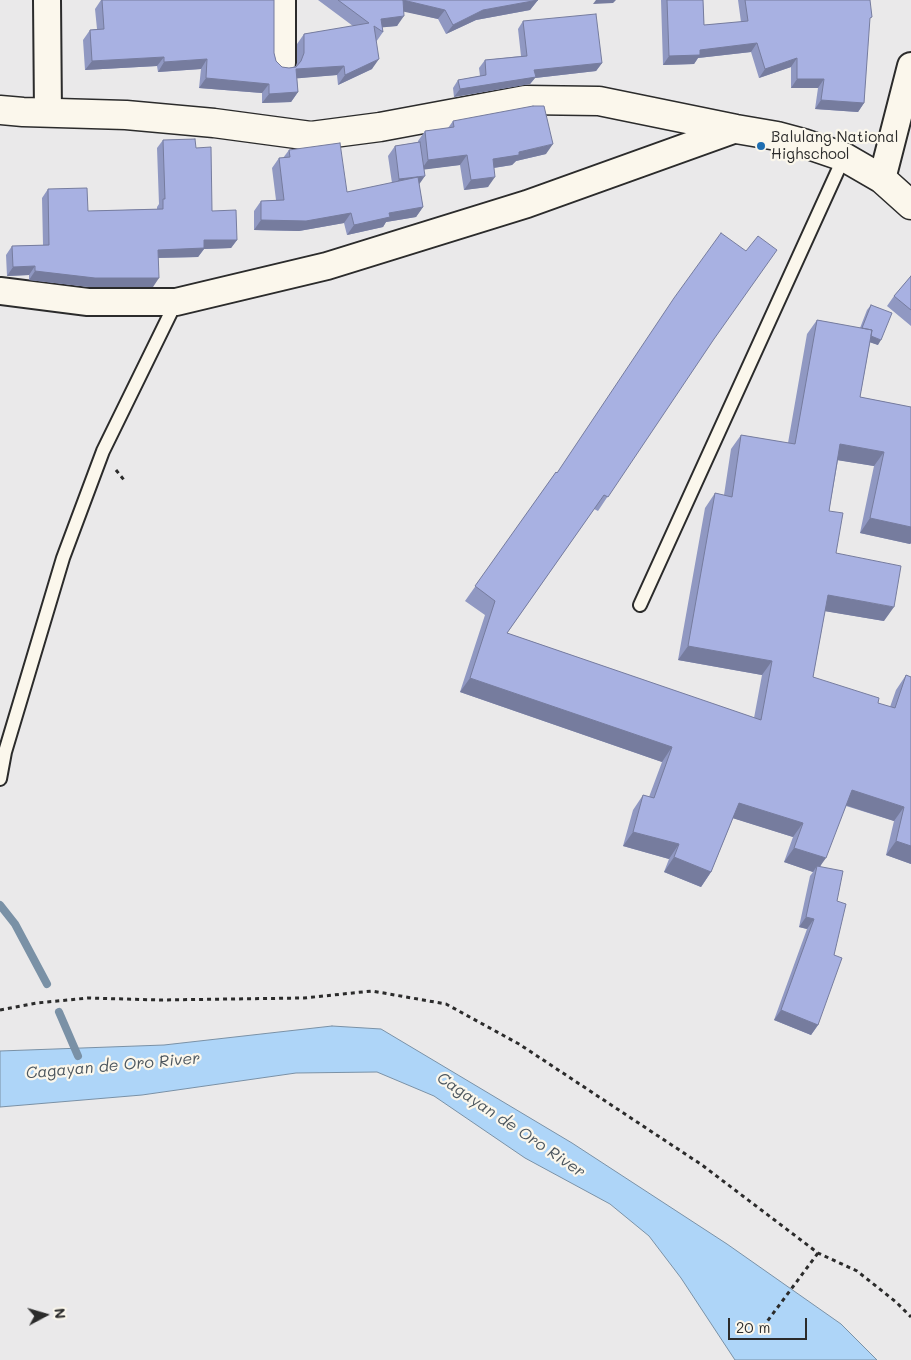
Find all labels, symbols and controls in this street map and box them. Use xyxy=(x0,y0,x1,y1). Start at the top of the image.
place label: Balulang National Highschool xyxy=(771,128,898,163)
marker: Balulang National Highschool xyxy=(755,140,767,152)
water label: Cagayan de Oro River xyxy=(25,1049,201,1083)
water label: Cagayan de Oro River xyxy=(433,1068,589,1182)
north arrow xyxy=(20,1290,70,1340)
text: N xyxy=(50,1307,70,1320)
scale bar xyxy=(731,1308,810,1340)
text: 20 m xyxy=(736,1317,770,1337)

